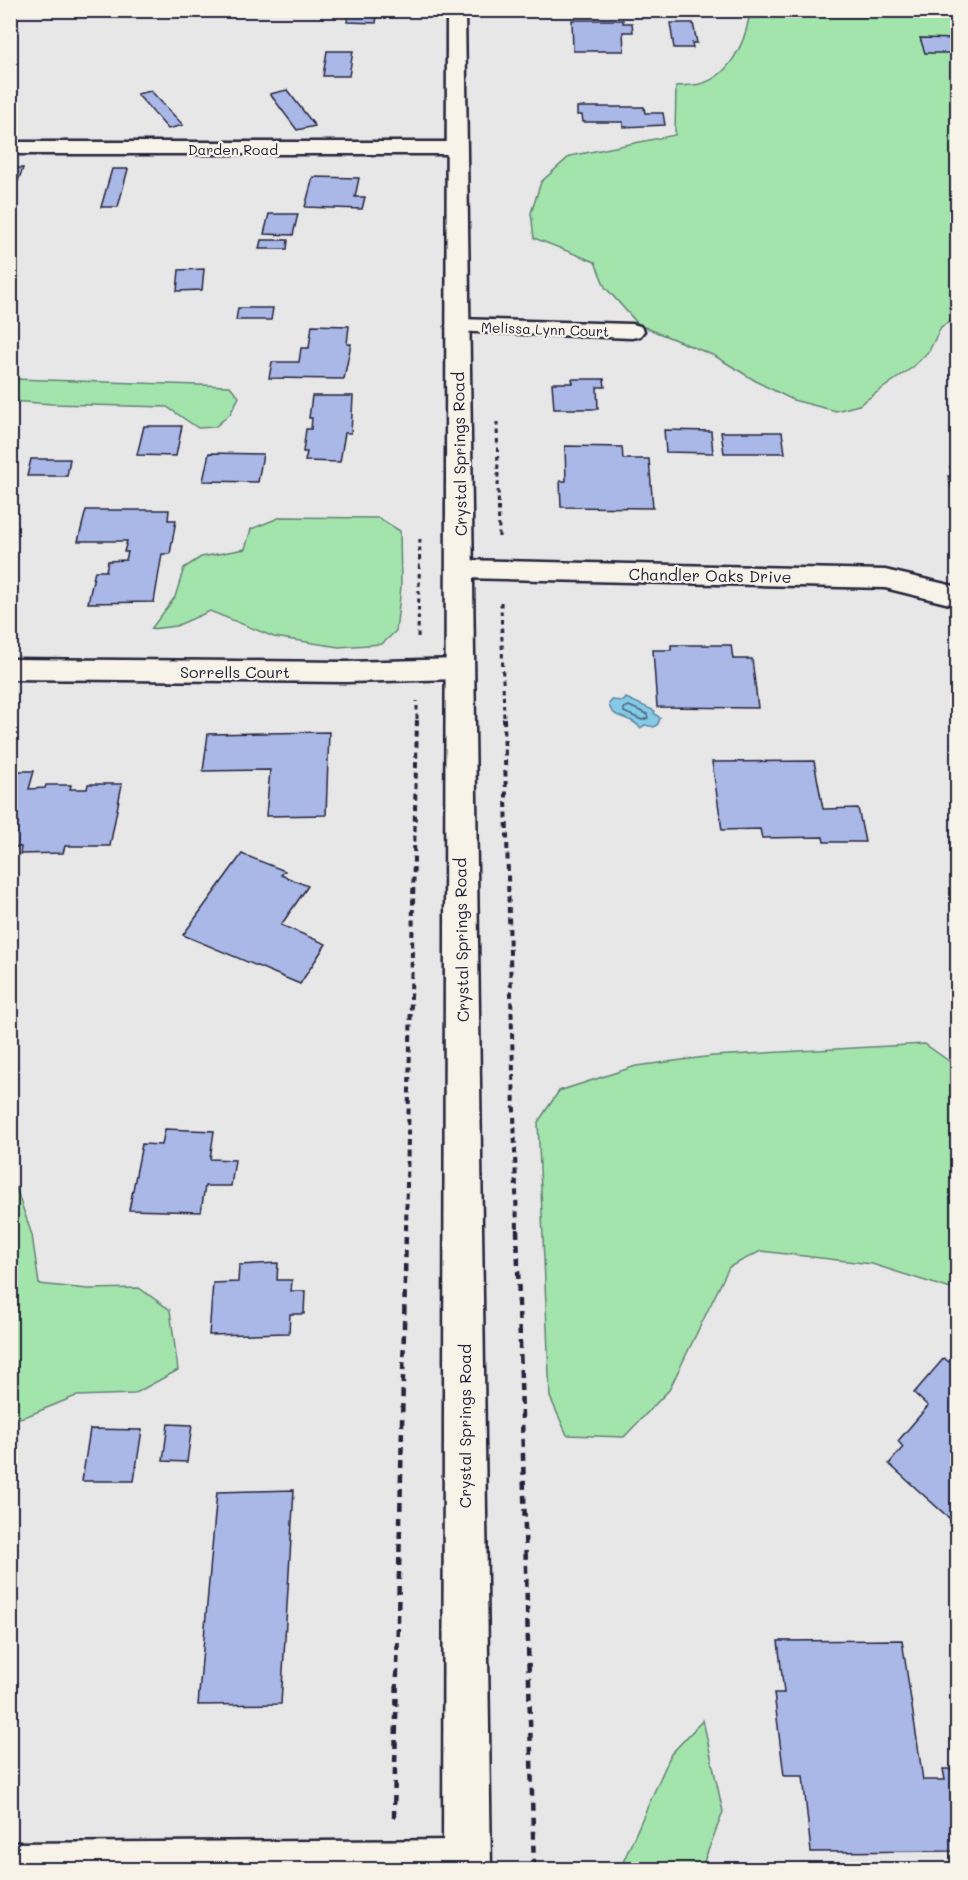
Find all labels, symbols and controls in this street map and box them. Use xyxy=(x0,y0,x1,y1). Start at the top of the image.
street label: Darden Road xyxy=(188,140,278,159)
street label: Melissa Lynn Court xyxy=(481,317,609,341)
street label: Crystal Springs Road xyxy=(447,372,471,536)
street label: Chandler Oaks Drive xyxy=(628,563,792,587)
street label: Sorrells Court xyxy=(180,661,290,682)
street label: Crystal Springs Road xyxy=(449,858,473,1022)
street label: Crystal Springs Road xyxy=(454,1344,475,1508)

